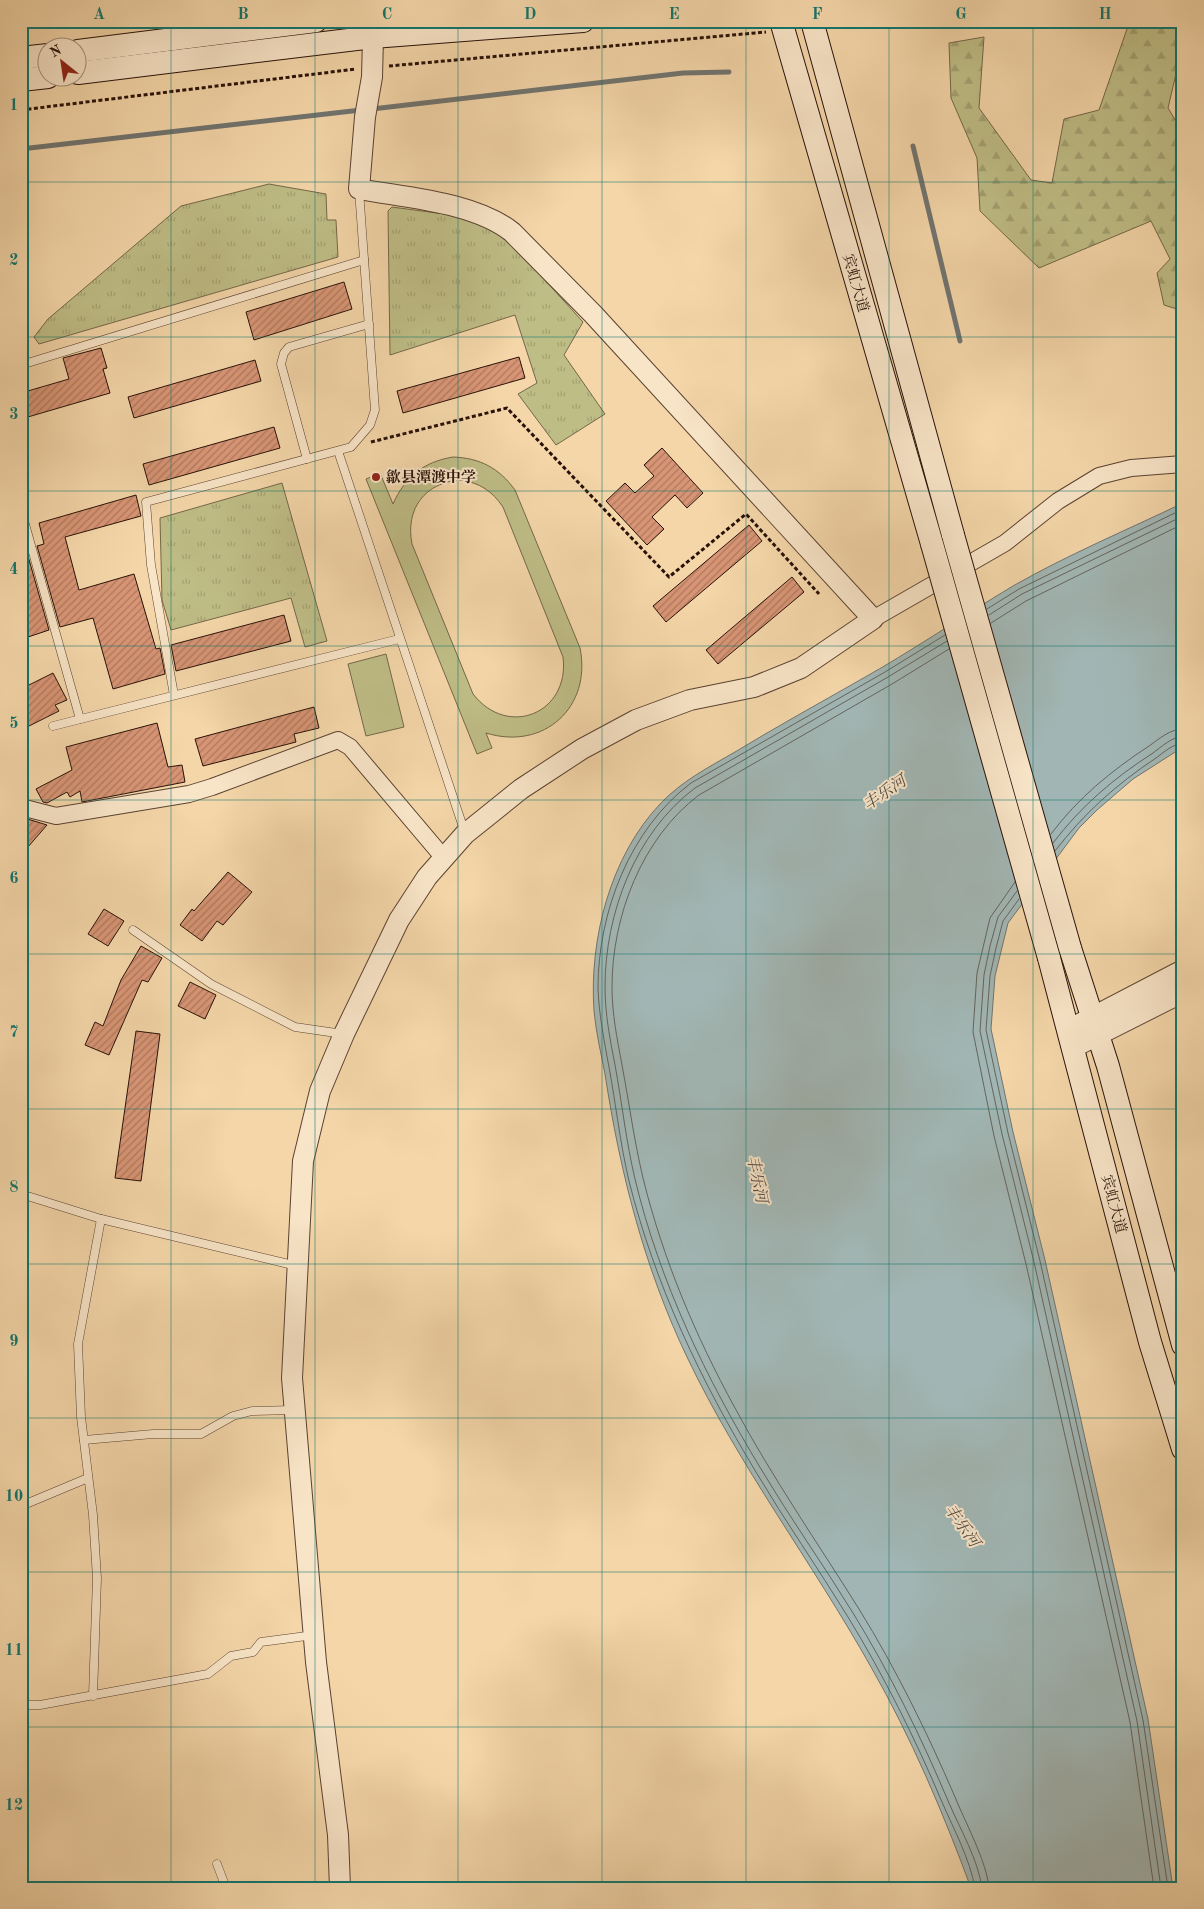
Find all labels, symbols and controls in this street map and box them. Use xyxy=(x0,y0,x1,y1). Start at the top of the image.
text: A xyxy=(93,7,105,23)
text: B xyxy=(237,7,249,23)
text: C xyxy=(382,7,392,23)
text: D xyxy=(524,7,536,23)
text: E xyxy=(668,7,680,23)
text: F xyxy=(812,7,823,23)
text: G xyxy=(955,7,967,23)
text: H xyxy=(1098,7,1112,23)
north arrow xyxy=(38,38,88,88)
text: N xyxy=(48,43,64,60)
text: 1 xyxy=(9,98,19,114)
street label: 宾虹大道 xyxy=(839,252,872,314)
text: 2 xyxy=(9,253,19,269)
text: 3 xyxy=(9,407,19,423)
place label: 歙县潭渡中学 xyxy=(386,469,476,486)
marker: 歙县潭渡中学 xyxy=(370,471,382,483)
text: 4 xyxy=(9,562,19,578)
text: 5 xyxy=(9,716,19,732)
water label: 丰乐河 xyxy=(860,770,912,814)
text: 6 xyxy=(9,871,19,887)
text: 7 xyxy=(9,1025,19,1041)
water label: 丰乐河 xyxy=(743,1154,771,1207)
street label: 宾虹大道 xyxy=(1098,1173,1129,1235)
text: 8 xyxy=(9,1180,19,1196)
text: 9 xyxy=(9,1334,19,1350)
text: 10 xyxy=(5,1489,23,1505)
water label: 丰乐河 xyxy=(941,1501,985,1553)
text: 11 xyxy=(5,1643,23,1659)
text: 12 xyxy=(5,1798,23,1814)

